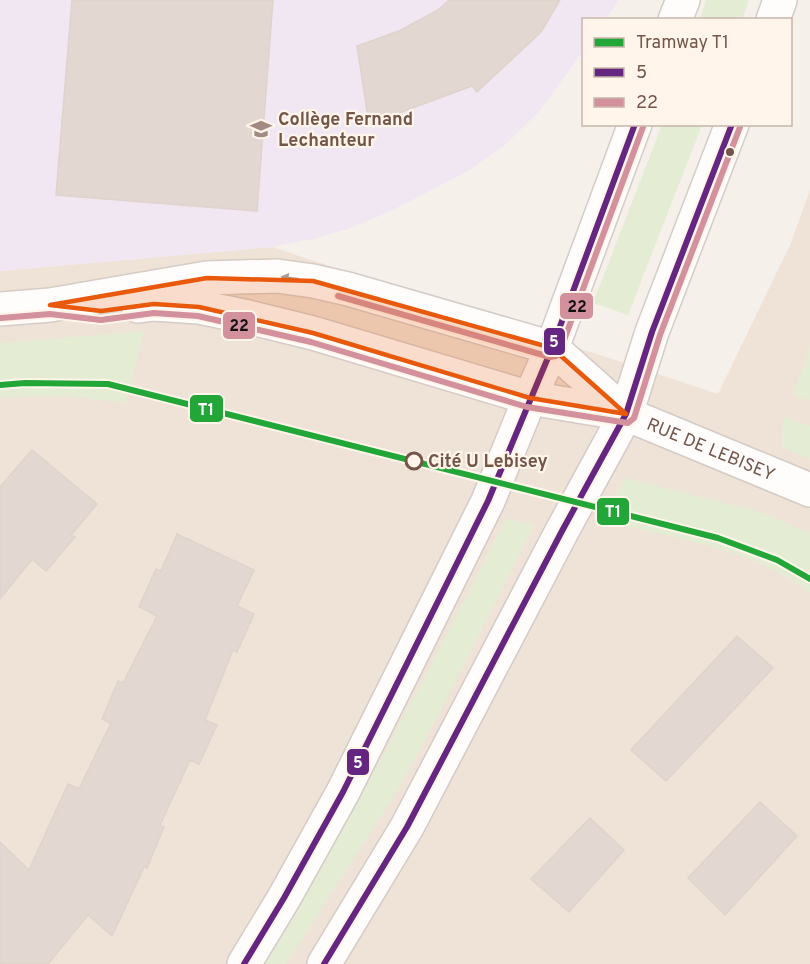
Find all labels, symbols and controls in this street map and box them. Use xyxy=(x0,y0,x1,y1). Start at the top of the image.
legend xyxy=(582,18,792,126)
text: Tramway T1 xyxy=(636,32,729,55)
text: 5 xyxy=(636,62,647,85)
text: 22 xyxy=(636,92,658,115)
place label: Collège Fernand Lechanteur xyxy=(278,109,413,153)
school or university icon: Collège Fernand Lechanteur xyxy=(249,117,273,141)
unlabelled marker xyxy=(724,146,736,158)
one-way arrow xyxy=(281,273,300,283)
line badge: 22 xyxy=(559,292,594,320)
text: 22 xyxy=(567,298,587,318)
line badge: 22 xyxy=(222,311,256,340)
text: 22 xyxy=(229,317,249,337)
line badge: 5 xyxy=(543,327,566,356)
text: 5 xyxy=(549,333,559,353)
line badge: T1 xyxy=(189,394,224,423)
text: T1 xyxy=(198,401,214,421)
street label: RUE DE LEBISEY xyxy=(643,414,778,487)
place label: Cité U Lebisey xyxy=(428,451,548,474)
marker: Cité U Lebisey xyxy=(405,452,423,470)
line badge: T1 xyxy=(596,497,630,526)
text: T1 xyxy=(605,503,621,523)
line badge: 5 xyxy=(346,748,370,776)
text: 5 xyxy=(353,754,363,774)

